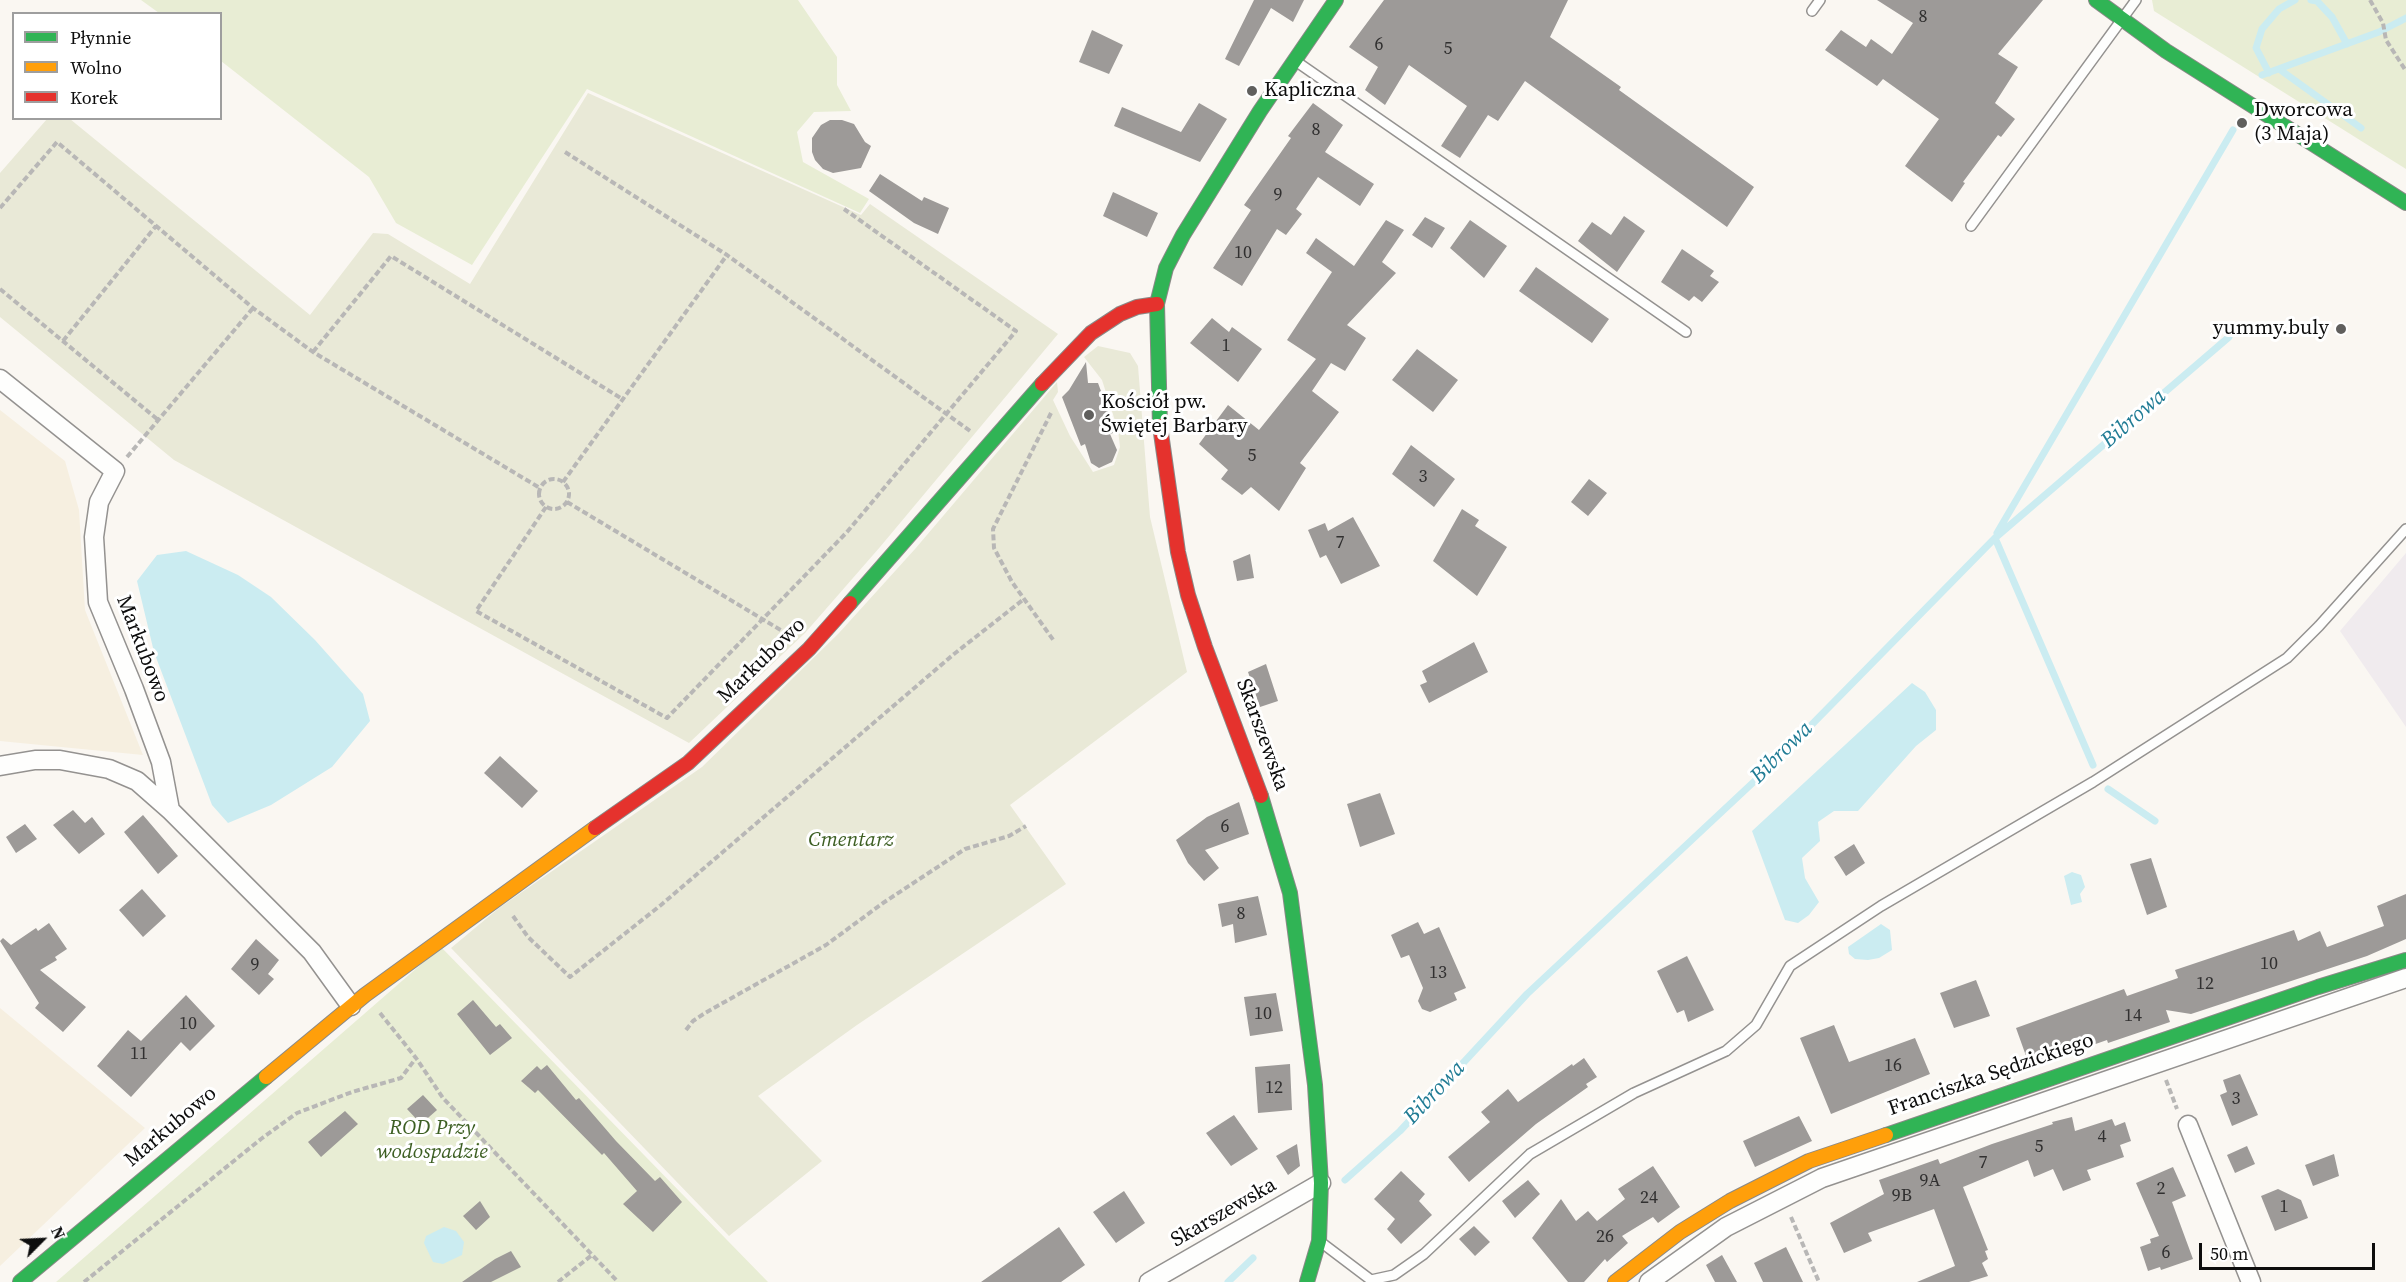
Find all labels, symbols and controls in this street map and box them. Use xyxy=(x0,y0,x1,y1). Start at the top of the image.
house number: 8 xyxy=(1919,6,1927,28)
legend xyxy=(12,12,222,120)
text: Płynnie xyxy=(70,25,131,50)
house number: 6 xyxy=(1375,34,1383,56)
house number: 5 xyxy=(1444,38,1452,60)
text: Wolno xyxy=(70,55,122,80)
place label: Kapliczna xyxy=(1264,78,1356,104)
marker: Kapliczna xyxy=(1245,84,1259,98)
text: Korek xyxy=(70,85,118,110)
place label: Dworcowa (3 Maja) xyxy=(2254,98,2353,148)
marker: Dworcowa (3 Maja) xyxy=(2235,116,2249,130)
house number: 8 xyxy=(1312,119,1320,141)
house number: 9 xyxy=(1274,184,1282,206)
house number: 10 xyxy=(1234,242,1252,264)
place label: yummy.buly xyxy=(2213,316,2329,342)
marker: yummy.buly xyxy=(2334,322,2348,336)
house number: 1 xyxy=(1222,335,1230,357)
water label: Bibrowa xyxy=(2096,384,2172,454)
place label: Kościół pw. Świętej Barbary xyxy=(1101,390,1248,440)
marker: Kościół pw. Świętej Barbary xyxy=(1082,408,1096,422)
house number: 5 xyxy=(1248,445,1256,467)
house number: 3 xyxy=(1419,466,1427,488)
house number: 7 xyxy=(1336,532,1344,554)
street label: Markubowo xyxy=(110,592,174,706)
street label: Markubowo xyxy=(713,613,811,709)
street label: Skarszewska xyxy=(1230,676,1294,794)
water label: Bibrowa xyxy=(1745,716,1819,790)
house number: 6 xyxy=(1221,816,1229,838)
park label: Cmentarz xyxy=(808,828,894,854)
house number: 8 xyxy=(1237,903,1245,925)
house number: 10 xyxy=(2260,953,2278,975)
house number: 9 xyxy=(251,954,259,976)
house number: 13 xyxy=(1429,962,1447,984)
house number: 12 xyxy=(2196,973,2214,995)
house number: 10 xyxy=(1254,1003,1272,1025)
house number: 14 xyxy=(2124,1005,2142,1027)
house number: 10 xyxy=(179,1013,197,1035)
street label: Franciszka Sędzickiego xyxy=(1885,1028,2097,1122)
house number: 11 xyxy=(130,1043,148,1065)
house number: 16 xyxy=(1884,1055,1902,1077)
water label: Bibrowa xyxy=(1399,1056,1471,1130)
house number: 12 xyxy=(1265,1077,1283,1099)
street label: Markubowo xyxy=(120,1081,222,1173)
house number: 3 xyxy=(2232,1088,2240,1110)
park label: ROD Przy wodospadzie xyxy=(376,1116,488,1166)
house number: 4 xyxy=(2098,1126,2106,1148)
house number: 5 xyxy=(2035,1136,2043,1158)
house number: 7 xyxy=(1979,1152,1987,1174)
house number: 9A xyxy=(1920,1170,1940,1192)
street label: Skarszewska xyxy=(1167,1173,1281,1253)
house number: 2 xyxy=(2157,1178,2165,1200)
house number: 9B xyxy=(1892,1185,1912,1207)
house number: 24 xyxy=(1640,1187,1658,1209)
house number: 1 xyxy=(2280,1196,2288,1218)
north arrow xyxy=(12,1210,72,1270)
text: N xyxy=(46,1223,71,1242)
house number: 26 xyxy=(1596,1226,1614,1248)
scale bar xyxy=(2202,1231,2378,1269)
text: 50 m xyxy=(2210,1241,2248,1266)
house number: 6 xyxy=(2162,1242,2170,1264)

